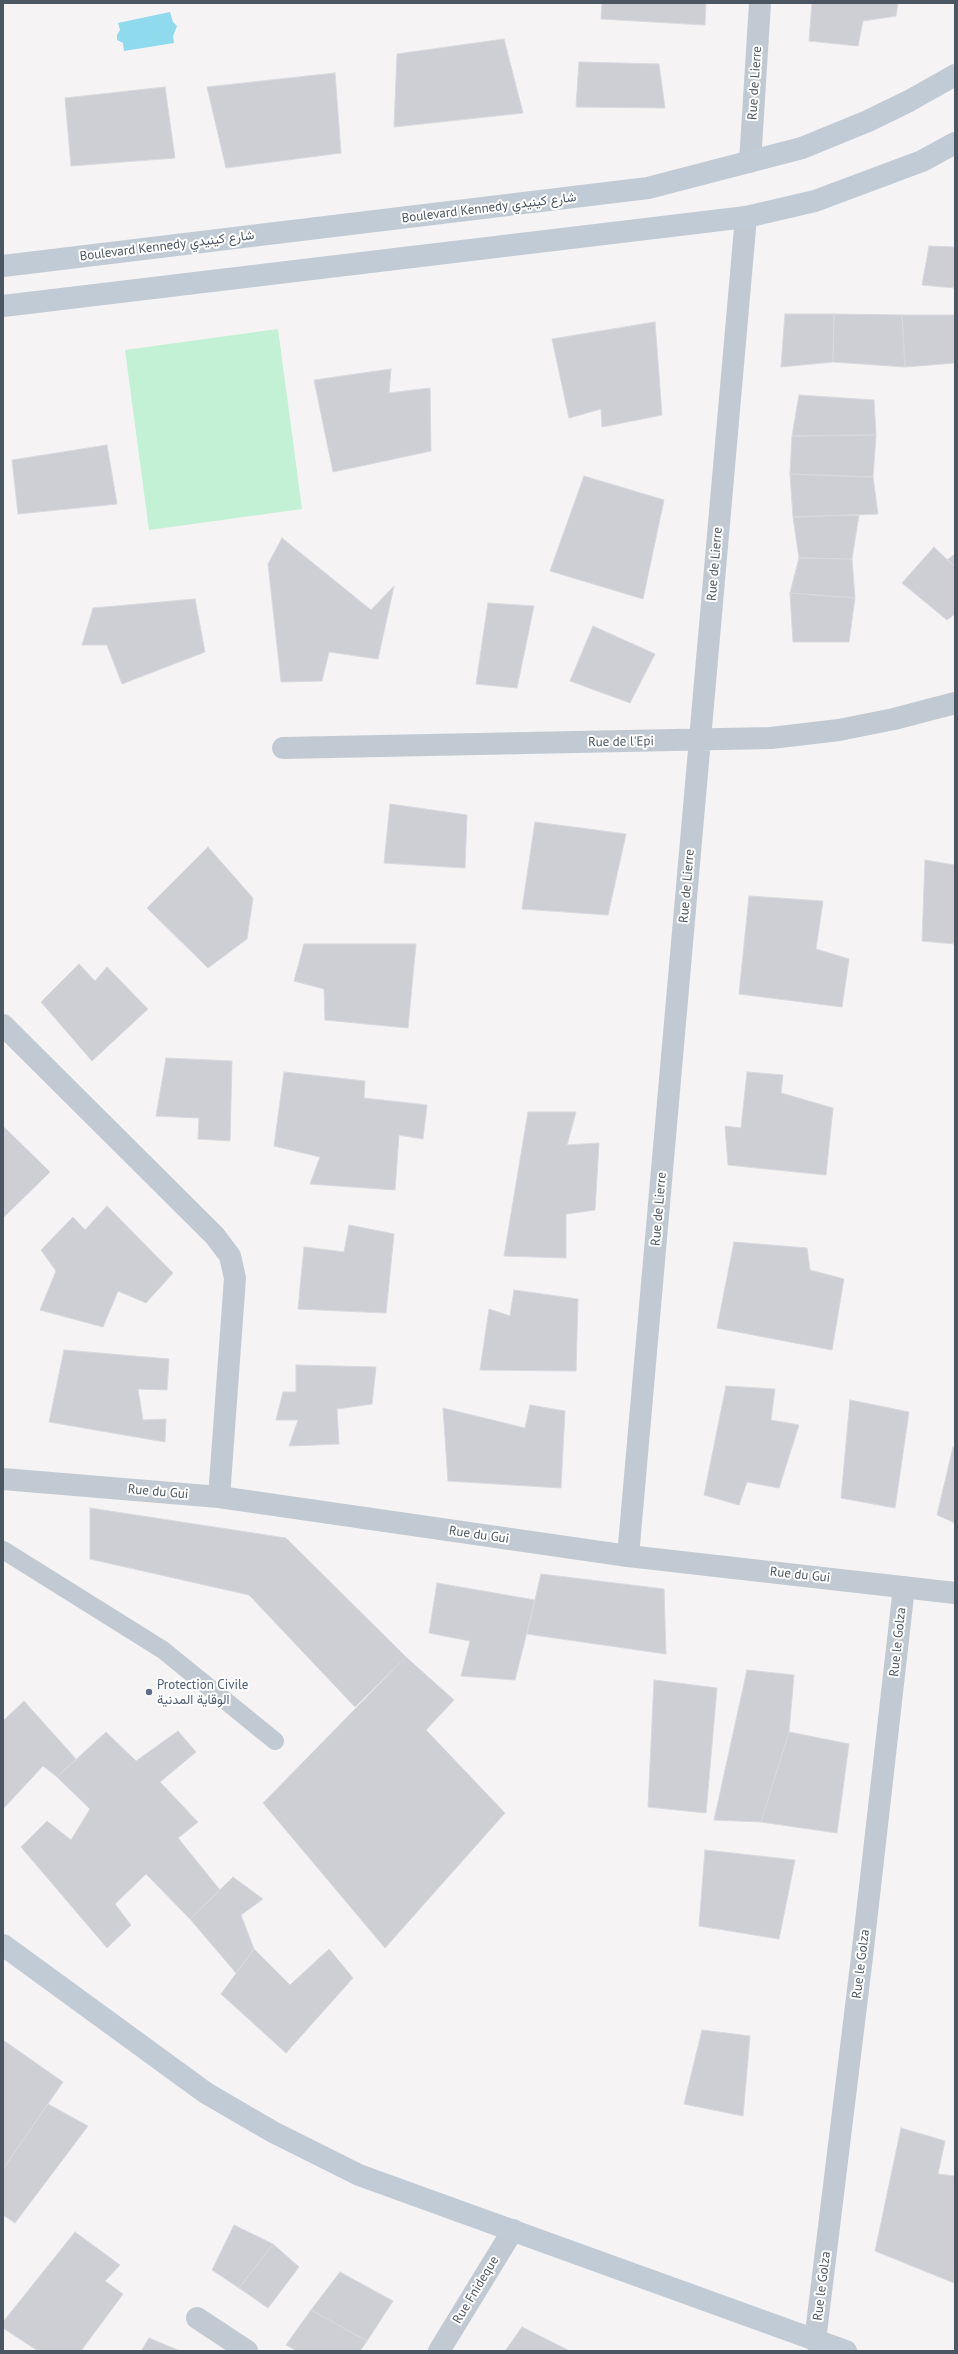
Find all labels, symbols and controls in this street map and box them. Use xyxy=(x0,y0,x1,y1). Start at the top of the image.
street label: Rue de Lierre xyxy=(745,46,765,120)
street label: Boulevard Kennedy شارع كينيدي xyxy=(401,190,577,226)
street label: Boulevard Kennedy شارع كينيدي xyxy=(79,228,255,264)
street label: Rue de Lierre xyxy=(704,526,726,602)
street label: Rue de l'Epi xyxy=(588,734,654,750)
street label: Rue de Lierre xyxy=(676,848,698,924)
street label: Rue de Lierre xyxy=(648,1171,670,1247)
street label: Rue du Gui xyxy=(127,1482,189,1502)
street label: Rue du Gui xyxy=(448,1523,510,1547)
street label: Rue du Gui xyxy=(769,1564,831,1586)
street label: Rue le Golza xyxy=(887,1607,909,1677)
place label: Protection Civile الوقاية المدنية xyxy=(157,1677,248,1708)
marker: Protection Civile الوقاية المدنية xyxy=(144,1687,154,1697)
street label: Rue le Golza xyxy=(849,1929,873,1999)
street label: Rue le Golza xyxy=(810,2251,834,2321)
street label: Rue Fnideque xyxy=(450,2253,502,2327)

